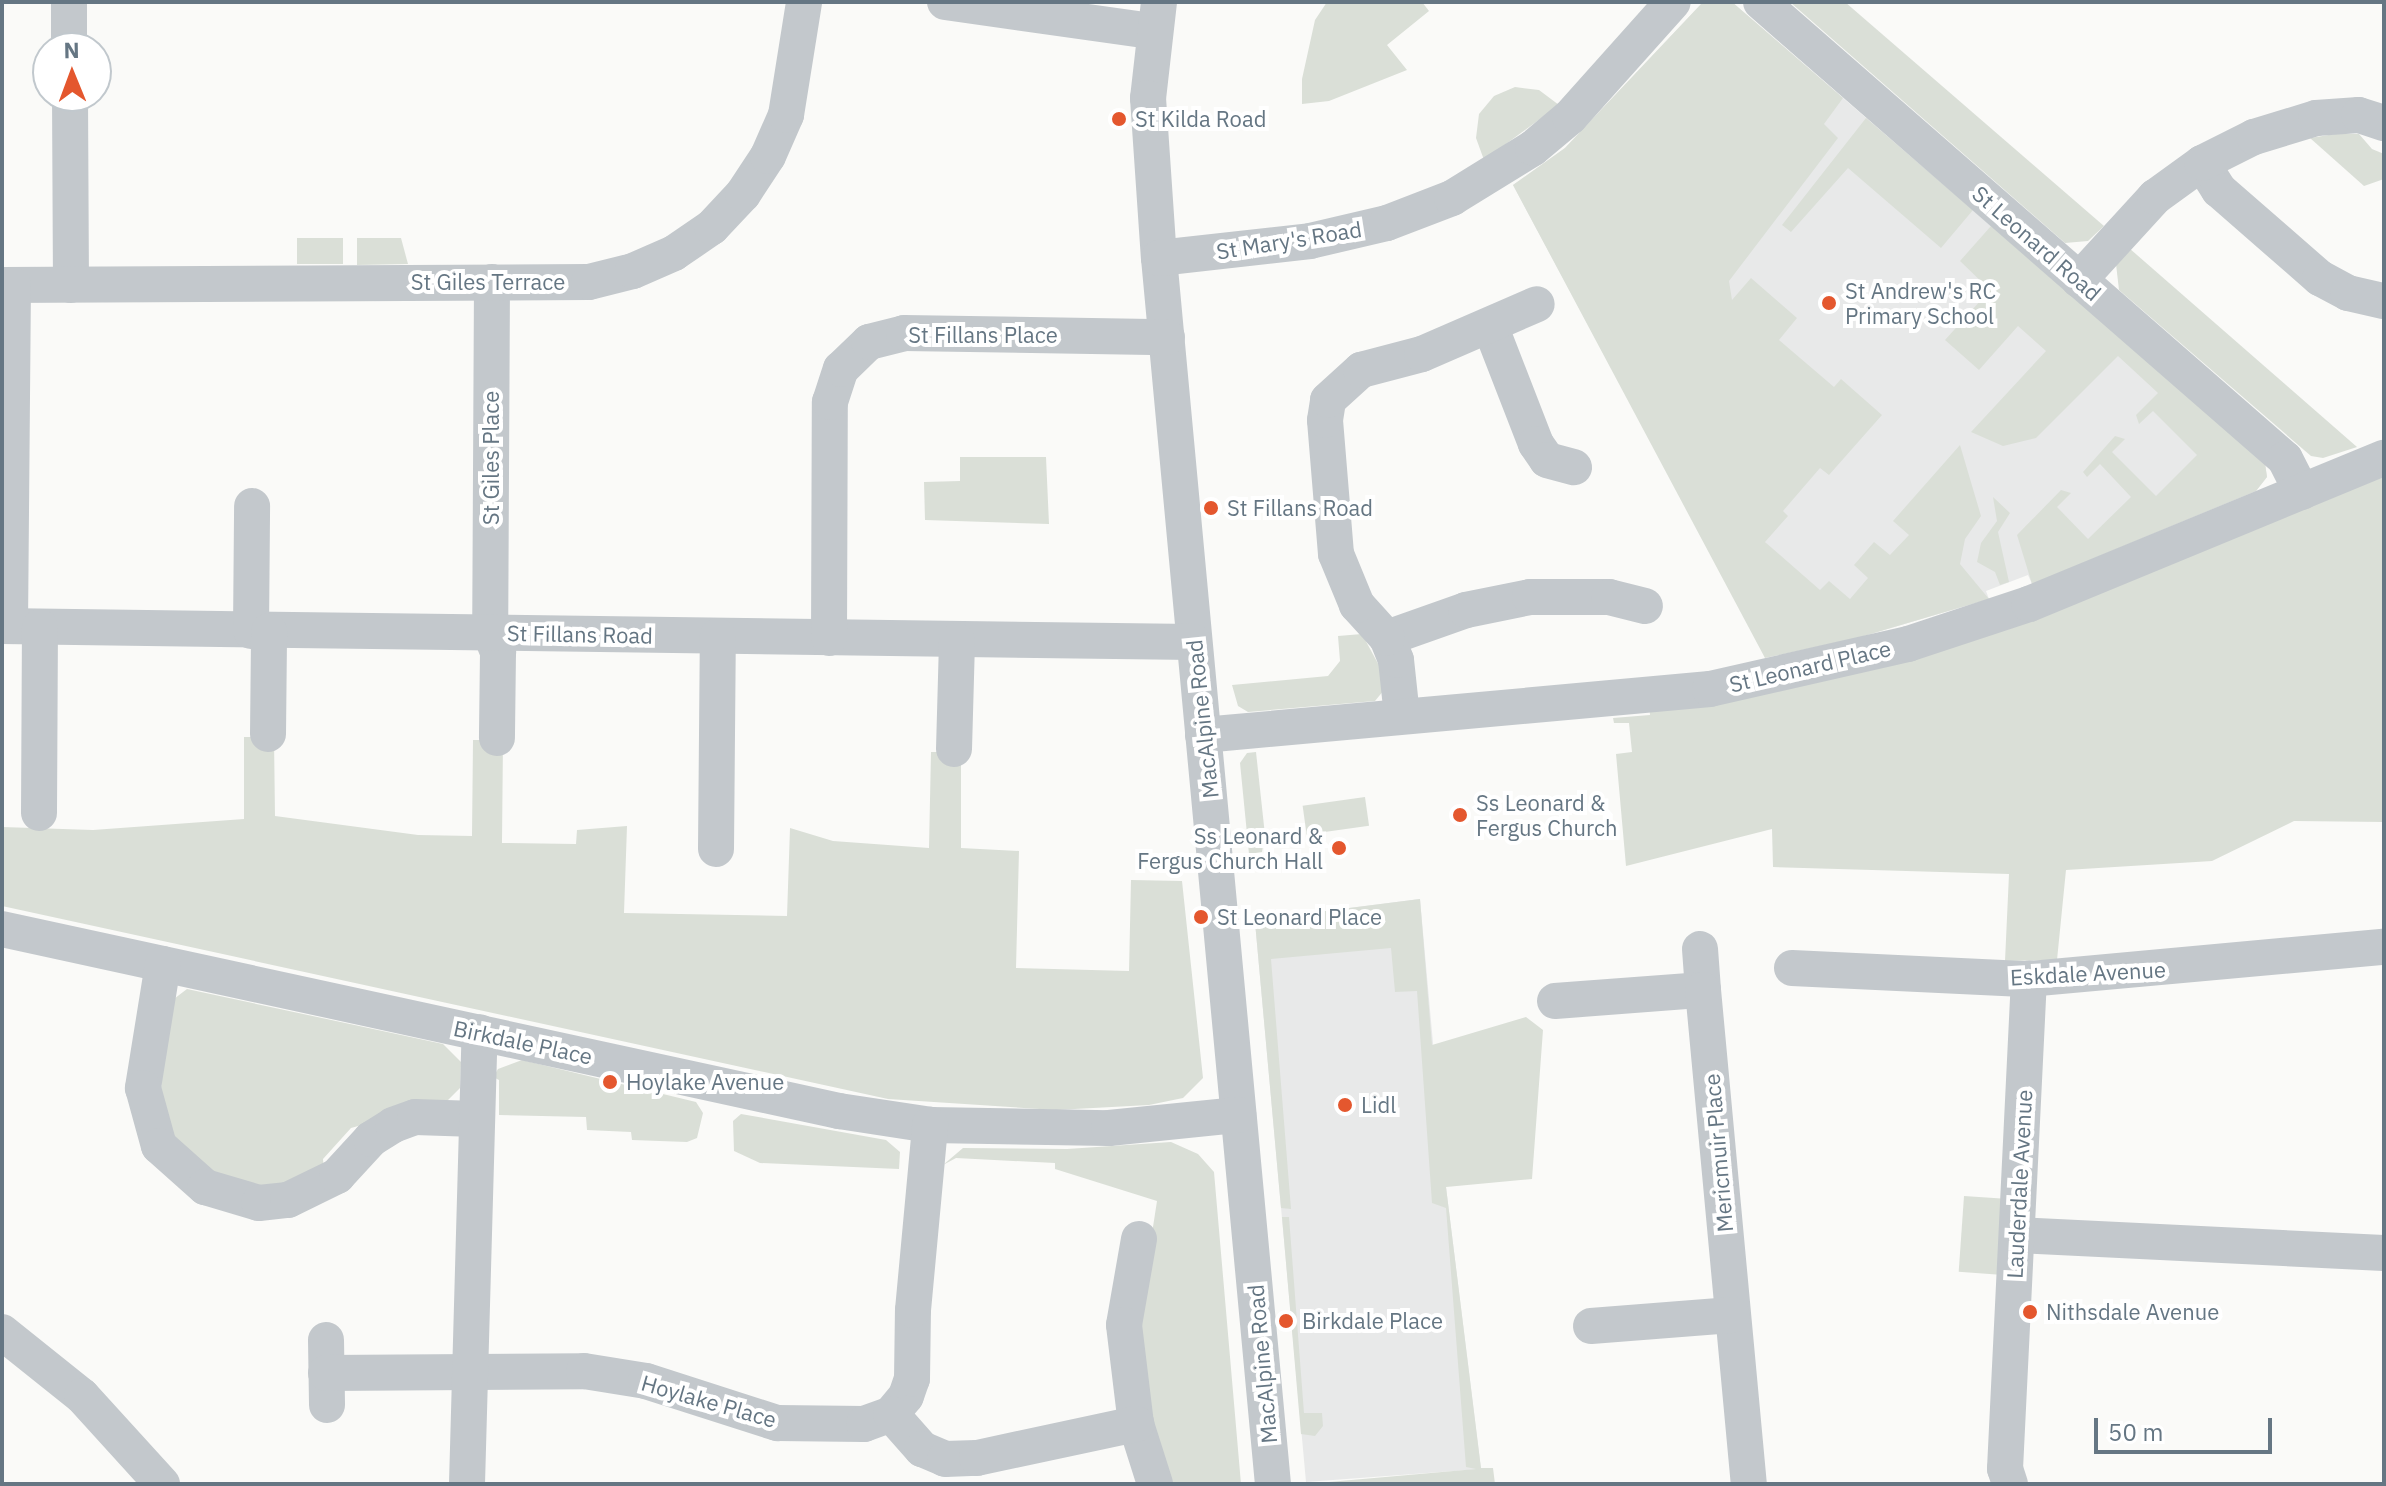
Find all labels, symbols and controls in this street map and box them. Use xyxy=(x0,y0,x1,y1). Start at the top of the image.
north arrow xyxy=(32,32,112,112)
text: N xyxy=(63,35,80,64)
place label: St Kilda Road xyxy=(1135,106,1266,132)
marker: St Kilda Road xyxy=(1110,110,1128,128)
street label: St Leonard Road xyxy=(1967,180,2107,306)
street label: St Mary's Road xyxy=(1214,215,1364,265)
street label: St Giles Terrace xyxy=(411,269,565,295)
place label: St Andrew's RC Primary School xyxy=(1845,277,1996,328)
marker: St Andrew's RC Primary School xyxy=(1820,294,1838,312)
street label: St Fillans Place xyxy=(908,322,1058,348)
street label: St Giles Place xyxy=(478,391,504,525)
place label: St Fillans Road xyxy=(1227,495,1373,521)
marker: St Fillans Road xyxy=(1202,499,1220,517)
street label: St Fillans Road xyxy=(507,620,653,648)
street label: St Leonard Place xyxy=(1727,635,1893,697)
street label: MacAlpine Road xyxy=(1181,638,1223,800)
place label: Ss Leonard & Fergus Church xyxy=(1476,789,1618,840)
marker: Ss Leonard & Fergus Church xyxy=(1451,806,1469,824)
place label: Ss Leonard & Fergus Church Hall xyxy=(1137,822,1323,874)
marker: Ss Leonard & Fergus Church Hall xyxy=(1330,839,1348,857)
place label: St Leonard Place xyxy=(1217,904,1382,930)
marker: St Leonard Place xyxy=(1192,908,1210,926)
street label: Eskdale Avenue xyxy=(2009,956,2167,990)
street label: Birkdale Place xyxy=(451,1014,595,1070)
place label: Hoylake Avenue xyxy=(626,1069,784,1095)
marker: Hoylake Avenue xyxy=(601,1073,619,1091)
street label: Mericmuir Place xyxy=(1698,1073,1738,1233)
street label: Lauderdale Avenue xyxy=(2001,1089,2037,1279)
place label: Lidl xyxy=(1361,1092,1396,1118)
marker: Lidl xyxy=(1336,1096,1354,1114)
street label: MacAlpine Road xyxy=(1242,1283,1282,1445)
place label: Nithsdale Avenue xyxy=(2046,1299,2219,1325)
marker: Nithsdale Avenue xyxy=(2021,1303,2039,1321)
place label: Birkdale Place xyxy=(1302,1308,1443,1334)
marker: Birkdale Place xyxy=(1277,1312,1295,1330)
street label: Hoylake Place xyxy=(639,1369,779,1433)
scale bar xyxy=(2098,1402,2276,1452)
text: 50 m xyxy=(2108,1416,2163,1448)

